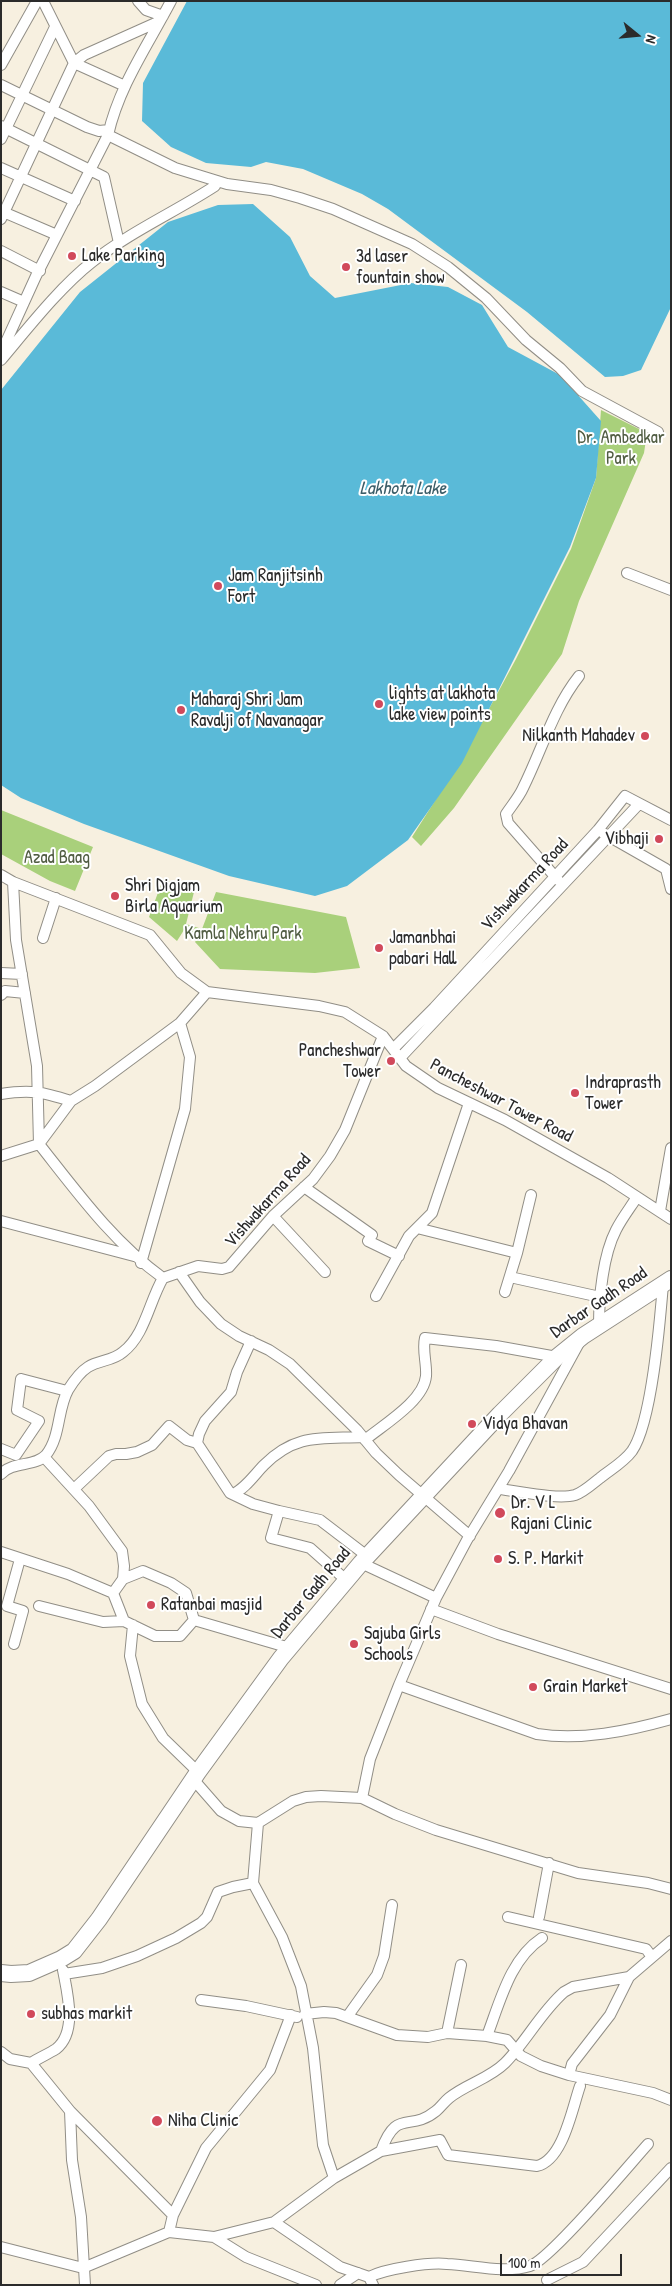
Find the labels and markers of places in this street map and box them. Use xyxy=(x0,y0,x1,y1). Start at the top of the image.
place label: Lake Parking xyxy=(82,245,165,267)
place label: 3d laser fountain show xyxy=(356,246,445,288)
marker: Lake Parking xyxy=(66,250,78,262)
marker: 3d laser fountain show xyxy=(340,261,352,273)
place label: Jam Ranjitsinh Fort xyxy=(228,565,323,608)
marker: Jam Ranjitsinh Fort xyxy=(212,580,224,592)
place label: lights at lakhota lake view points xyxy=(389,683,495,726)
place label: Maharaj Shri Jam Ravalji of Navanagar xyxy=(191,689,324,732)
marker: lights at lakhota lake view points xyxy=(373,698,385,710)
marker: Maharaj Shri Jam Ravalji of Navanagar xyxy=(175,704,187,716)
place label: Nilkanth Mahadev xyxy=(522,725,635,747)
marker: Nilkanth Mahadev xyxy=(639,730,651,742)
place label: Vibhaji xyxy=(605,828,649,850)
marker: Vibhaji xyxy=(653,833,665,845)
place label: Shri Digjam Birla Aquarium xyxy=(125,875,223,918)
marker: Shri Digjam Birla Aquarium xyxy=(109,890,121,902)
place label: Jamanbhai pabari Hall xyxy=(389,927,457,970)
marker: Jamanbhai pabari Hall xyxy=(373,942,385,954)
place label: Pancheshwar Tower xyxy=(299,1040,381,1082)
marker: Pancheshwar Tower xyxy=(385,1055,397,1067)
place label: Indraprasth Tower xyxy=(585,1072,661,1114)
marker: Indraprasth Tower xyxy=(569,1087,581,1099)
place label: Vidya Bhavan xyxy=(482,1413,568,1435)
marker: Vidya Bhavan xyxy=(466,1418,478,1430)
place label: Dr. V L Rajani Clinic xyxy=(511,1492,592,1535)
marker: Dr. V L Rajani Clinic xyxy=(493,1506,507,1520)
place label: S. P. Markit xyxy=(508,1548,583,1570)
marker: S. P. Markit xyxy=(492,1553,504,1565)
place label: Ratanbai masjid xyxy=(161,1594,262,1616)
marker: Ratanbai masjid xyxy=(145,1599,157,1611)
place label: Sajuba Girls Schools xyxy=(364,1623,441,1666)
marker: Sajuba Girls Schools xyxy=(348,1638,360,1650)
place label: Grain Market xyxy=(543,1676,627,1698)
marker: Grain Market xyxy=(527,1681,539,1693)
place label: subhas markit xyxy=(41,2003,132,2025)
marker: subhas markit xyxy=(25,2008,37,2020)
place label: Niha Clinic xyxy=(168,2110,238,2132)
marker: Niha Clinic xyxy=(150,2114,164,2128)

